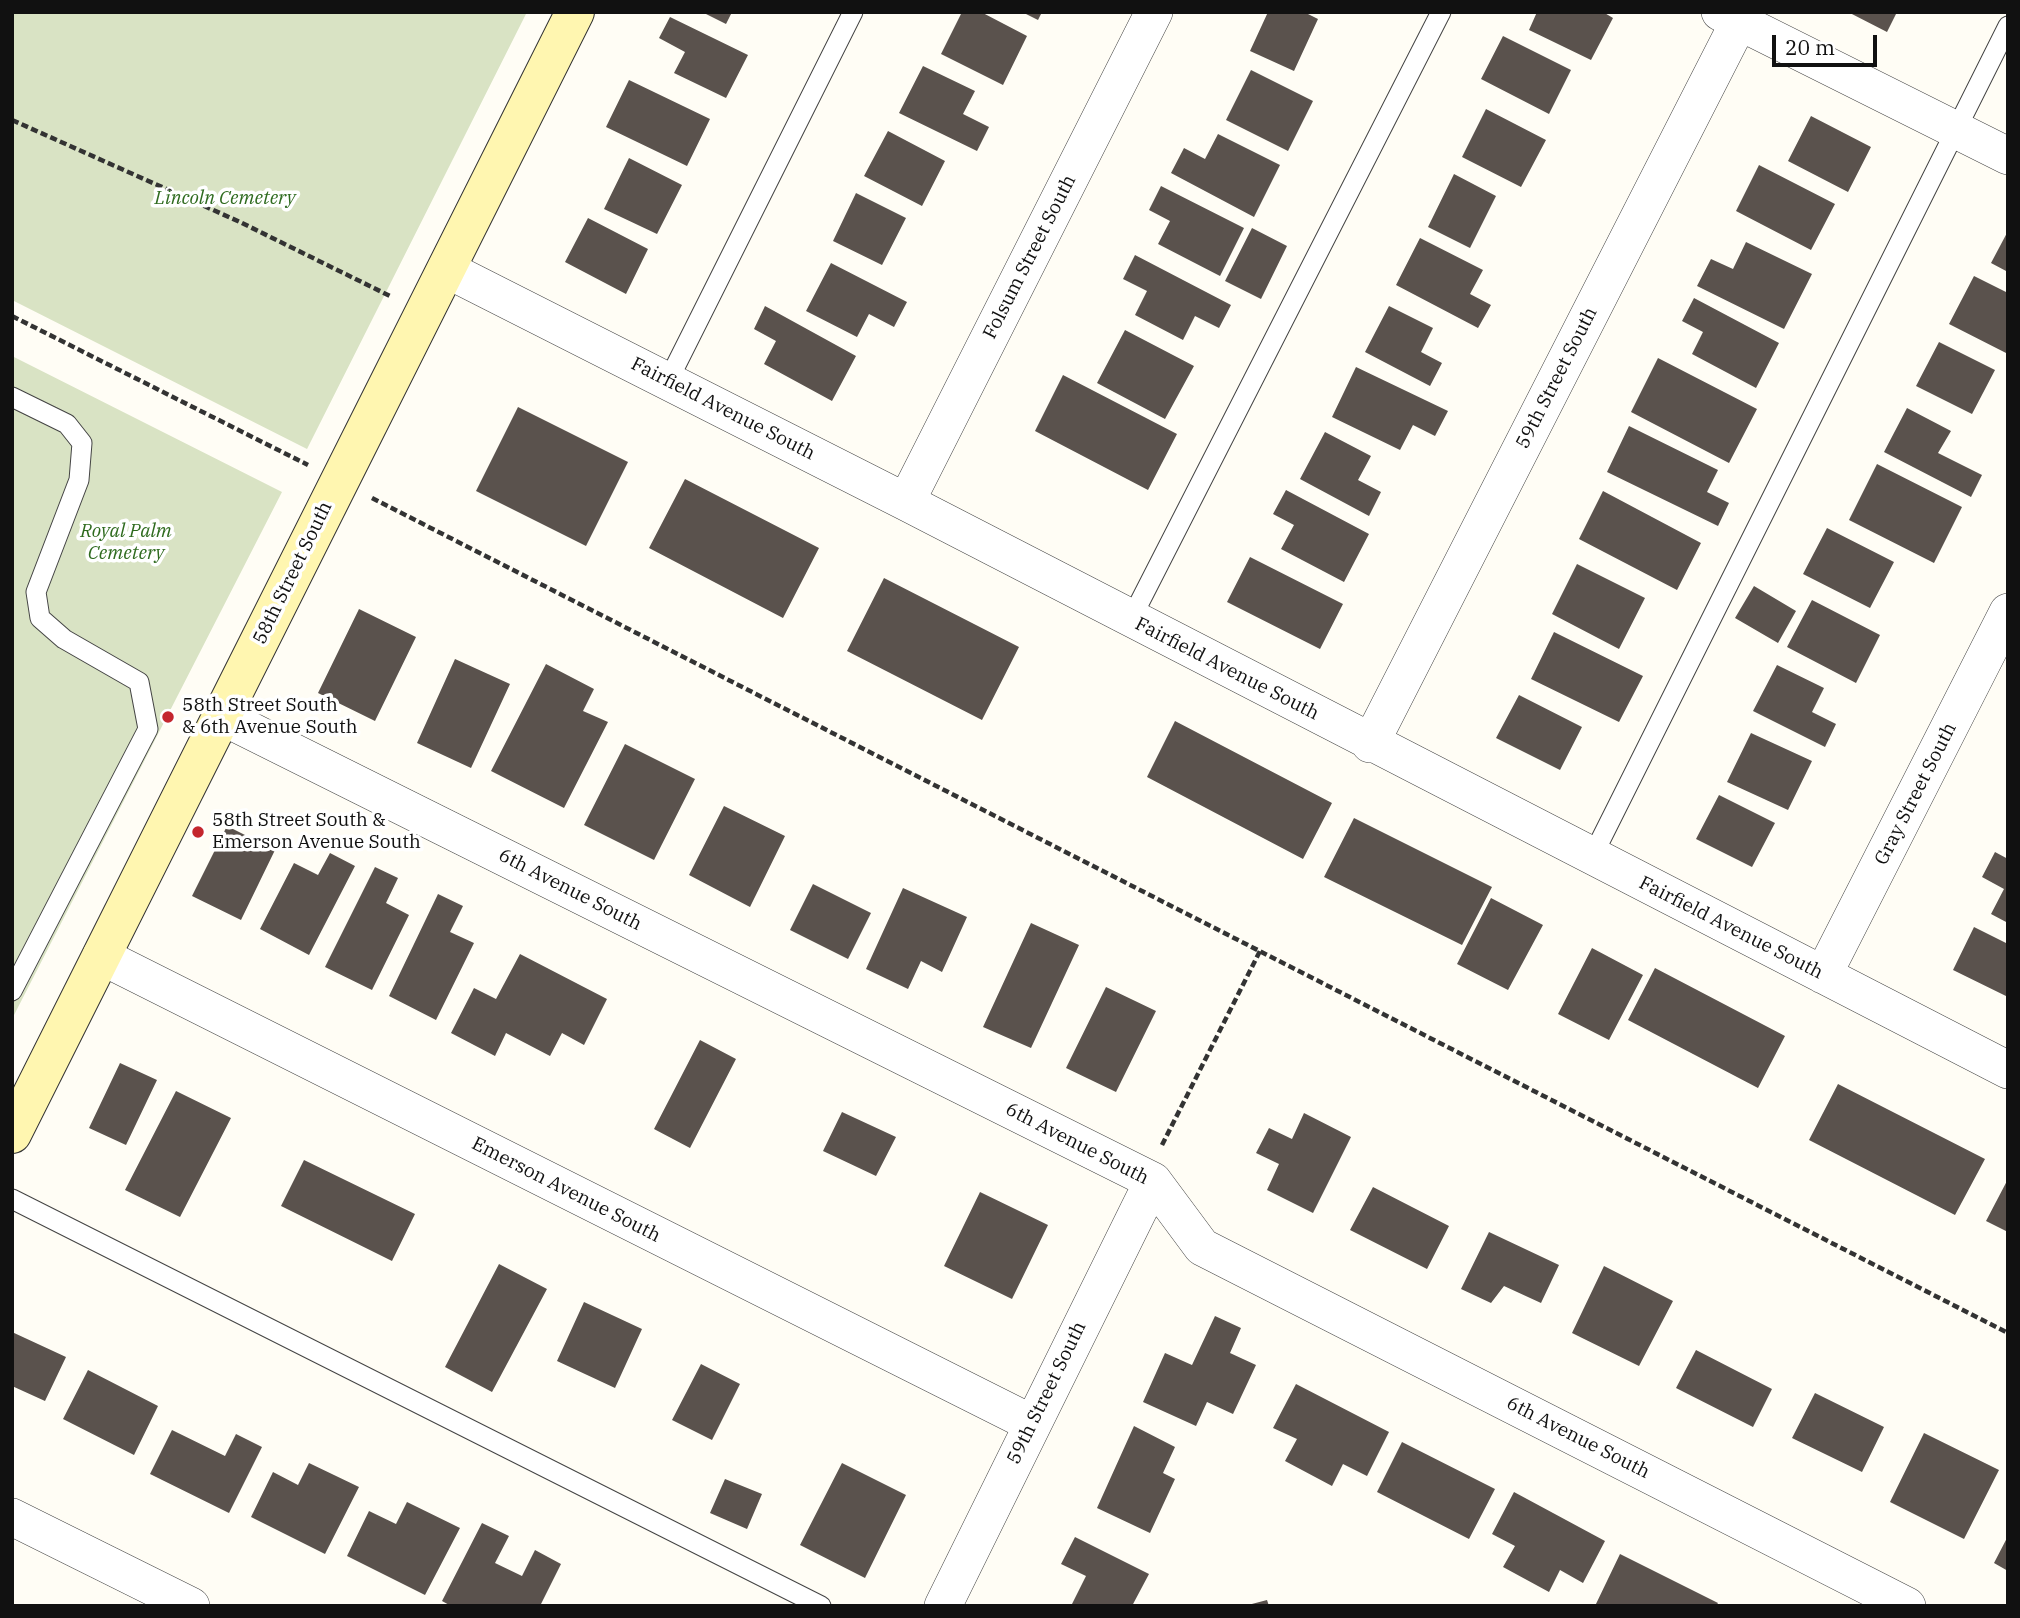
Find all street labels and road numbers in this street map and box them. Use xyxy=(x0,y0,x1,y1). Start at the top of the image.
street label: Folsum Street South xyxy=(979,171,1081,343)
street label: 59th Street South xyxy=(1511,303,1603,453)
street label: Fairfield Avenue South xyxy=(627,353,819,465)
street label: 58th Street South xyxy=(249,498,337,648)
street label: Fairfield Avenue South xyxy=(1131,613,1323,725)
street label: Gray Street South xyxy=(1870,719,1962,869)
street label: 6th Avenue South xyxy=(495,844,645,936)
street label: Fairfield Avenue South xyxy=(1635,872,1827,984)
street label: 6th Avenue South xyxy=(1002,1098,1152,1190)
street label: Emerson Avenue South xyxy=(468,1132,664,1248)
street label: 59th Street South xyxy=(1003,1318,1091,1468)
street label: 6th Avenue South xyxy=(1503,1392,1653,1484)

